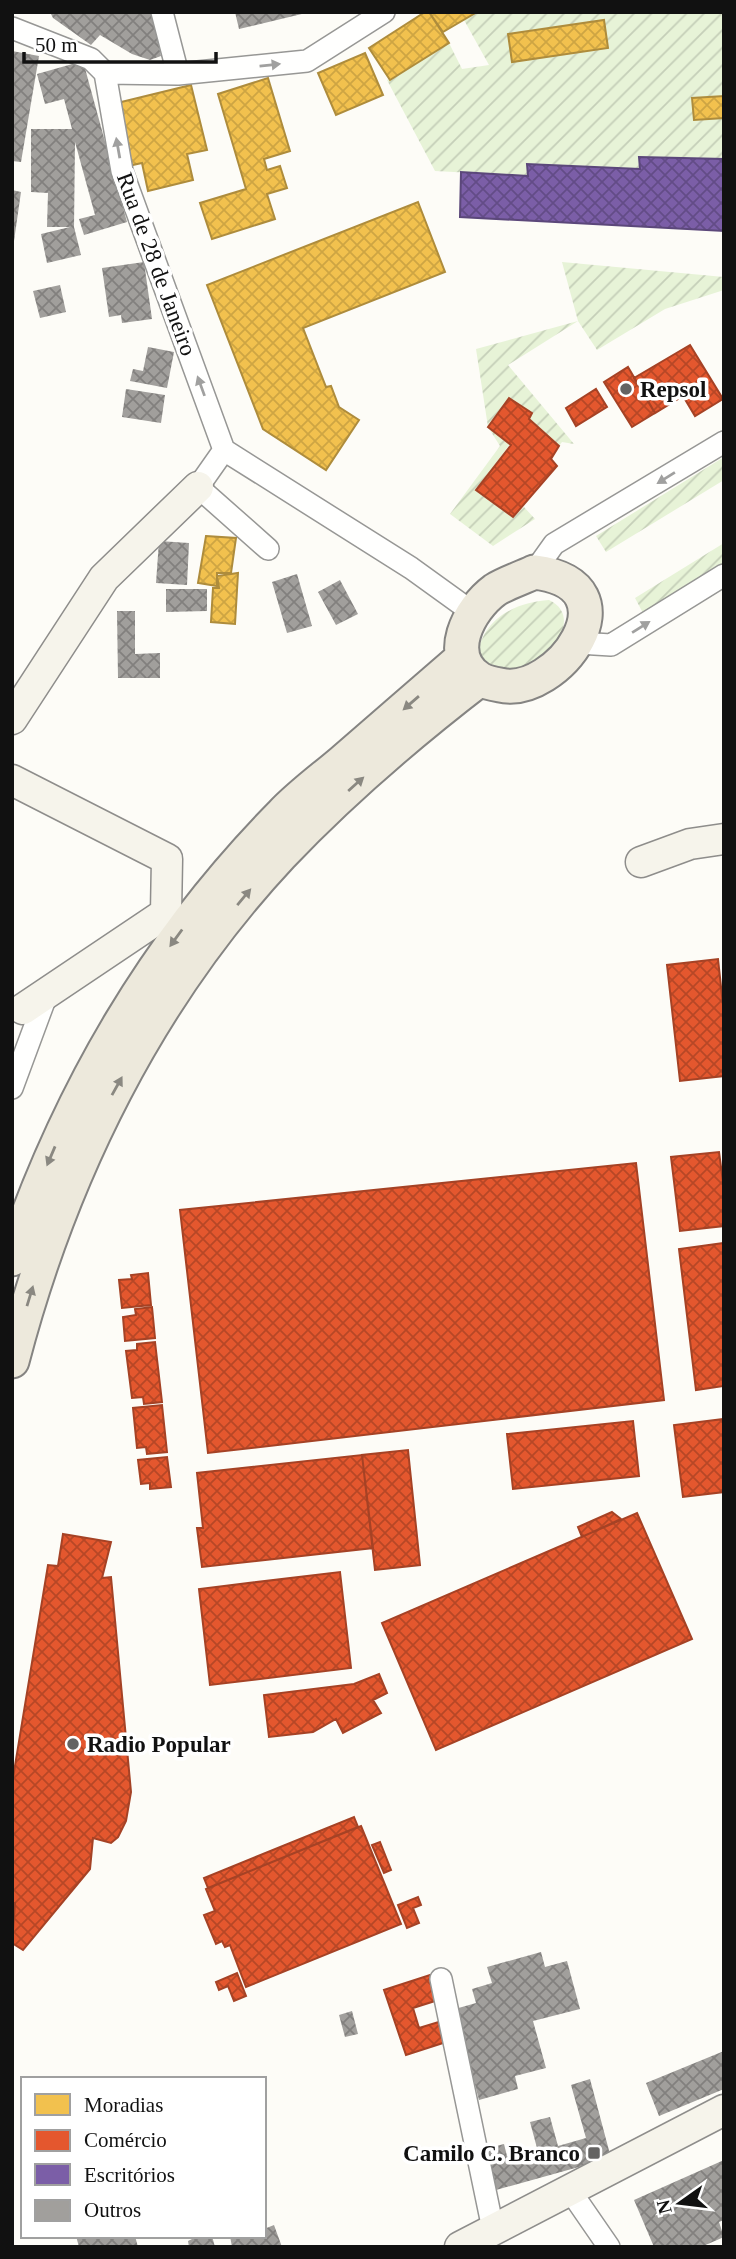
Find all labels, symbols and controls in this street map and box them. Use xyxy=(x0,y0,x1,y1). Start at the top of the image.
scale bar xyxy=(24,21,217,65)
text: 50 m xyxy=(35,33,78,57)
one-way arrow xyxy=(259,59,281,70)
one-way arrow xyxy=(112,137,123,159)
street label: Rua de 28 de Janeiro xyxy=(112,169,201,359)
one-way arrow xyxy=(195,376,206,397)
place label: Repsol xyxy=(640,377,706,402)
marker: Repsol xyxy=(618,381,634,397)
one-way arrow xyxy=(656,471,675,484)
one-way arrow xyxy=(631,620,650,633)
one-way arrow xyxy=(402,695,419,710)
one-way arrow xyxy=(347,777,364,793)
one-way arrow xyxy=(236,889,251,906)
one-way arrow xyxy=(170,929,184,947)
one-way arrow xyxy=(111,1076,123,1096)
one-way arrow xyxy=(45,1146,57,1166)
one-way arrow xyxy=(26,1285,36,1306)
place label: Radio Popular xyxy=(87,1732,231,1757)
marker: Radio Popular xyxy=(65,1736,81,1752)
legend xyxy=(21,2077,266,2238)
text: Moradias xyxy=(84,2093,163,2117)
text: Comércio xyxy=(84,2128,167,2152)
place label: Camilo C. Branco xyxy=(403,2141,580,2166)
marker: Camilo C. Branco xyxy=(586,2145,602,2161)
text: Escritórios xyxy=(84,2163,175,2187)
north arrow xyxy=(645,2168,715,2238)
text: Outros xyxy=(84,2198,141,2222)
text: N xyxy=(652,2198,676,2216)

